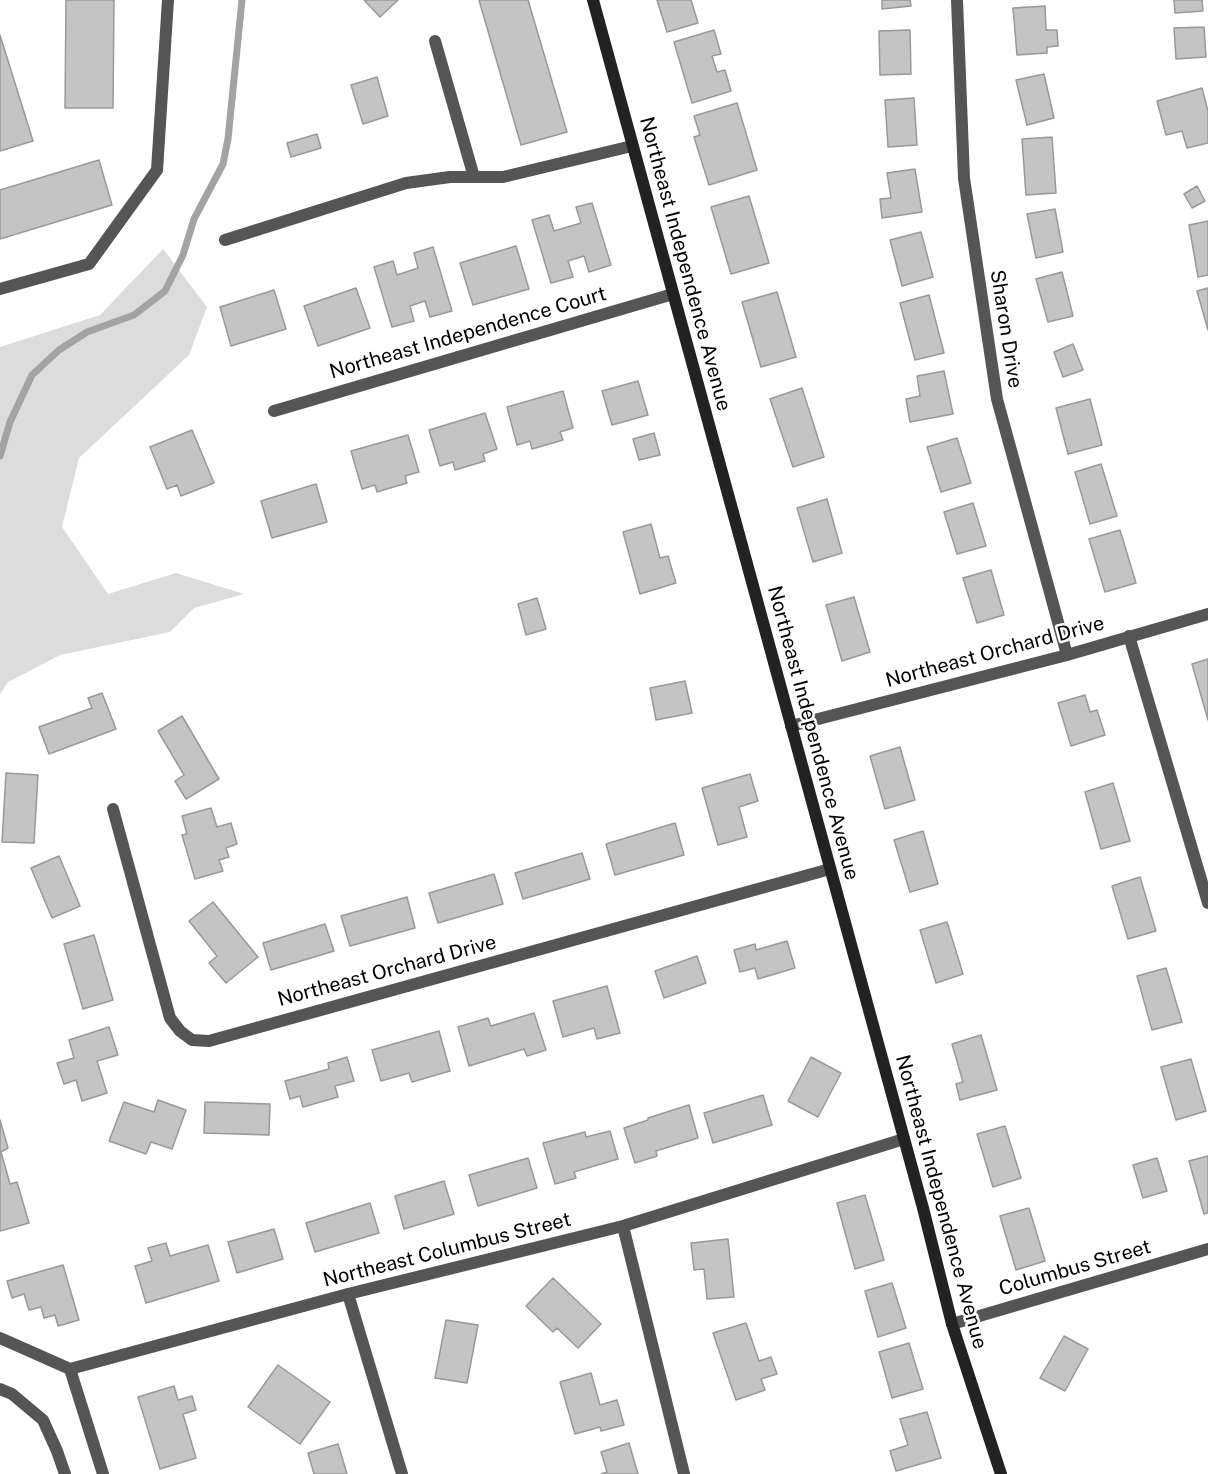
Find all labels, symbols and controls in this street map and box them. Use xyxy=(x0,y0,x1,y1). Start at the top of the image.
street label: Northeast Independence Avenue xyxy=(634,114,736,414)
street label: Sharon Drive xyxy=(985,268,1027,390)
street label: Northeast Independence Court xyxy=(327,282,609,384)
street label: Northeast Independence Avenue xyxy=(762,583,864,883)
street label: Northeast Orchard Drive xyxy=(883,611,1107,693)
street label: Northeast Orchard Drive xyxy=(275,930,499,1012)
street label: Northeast Independence Avenue xyxy=(890,1052,992,1352)
street label: Northeast Columbus Street xyxy=(321,1208,573,1292)
street label: Columbus Street xyxy=(996,1235,1154,1301)

